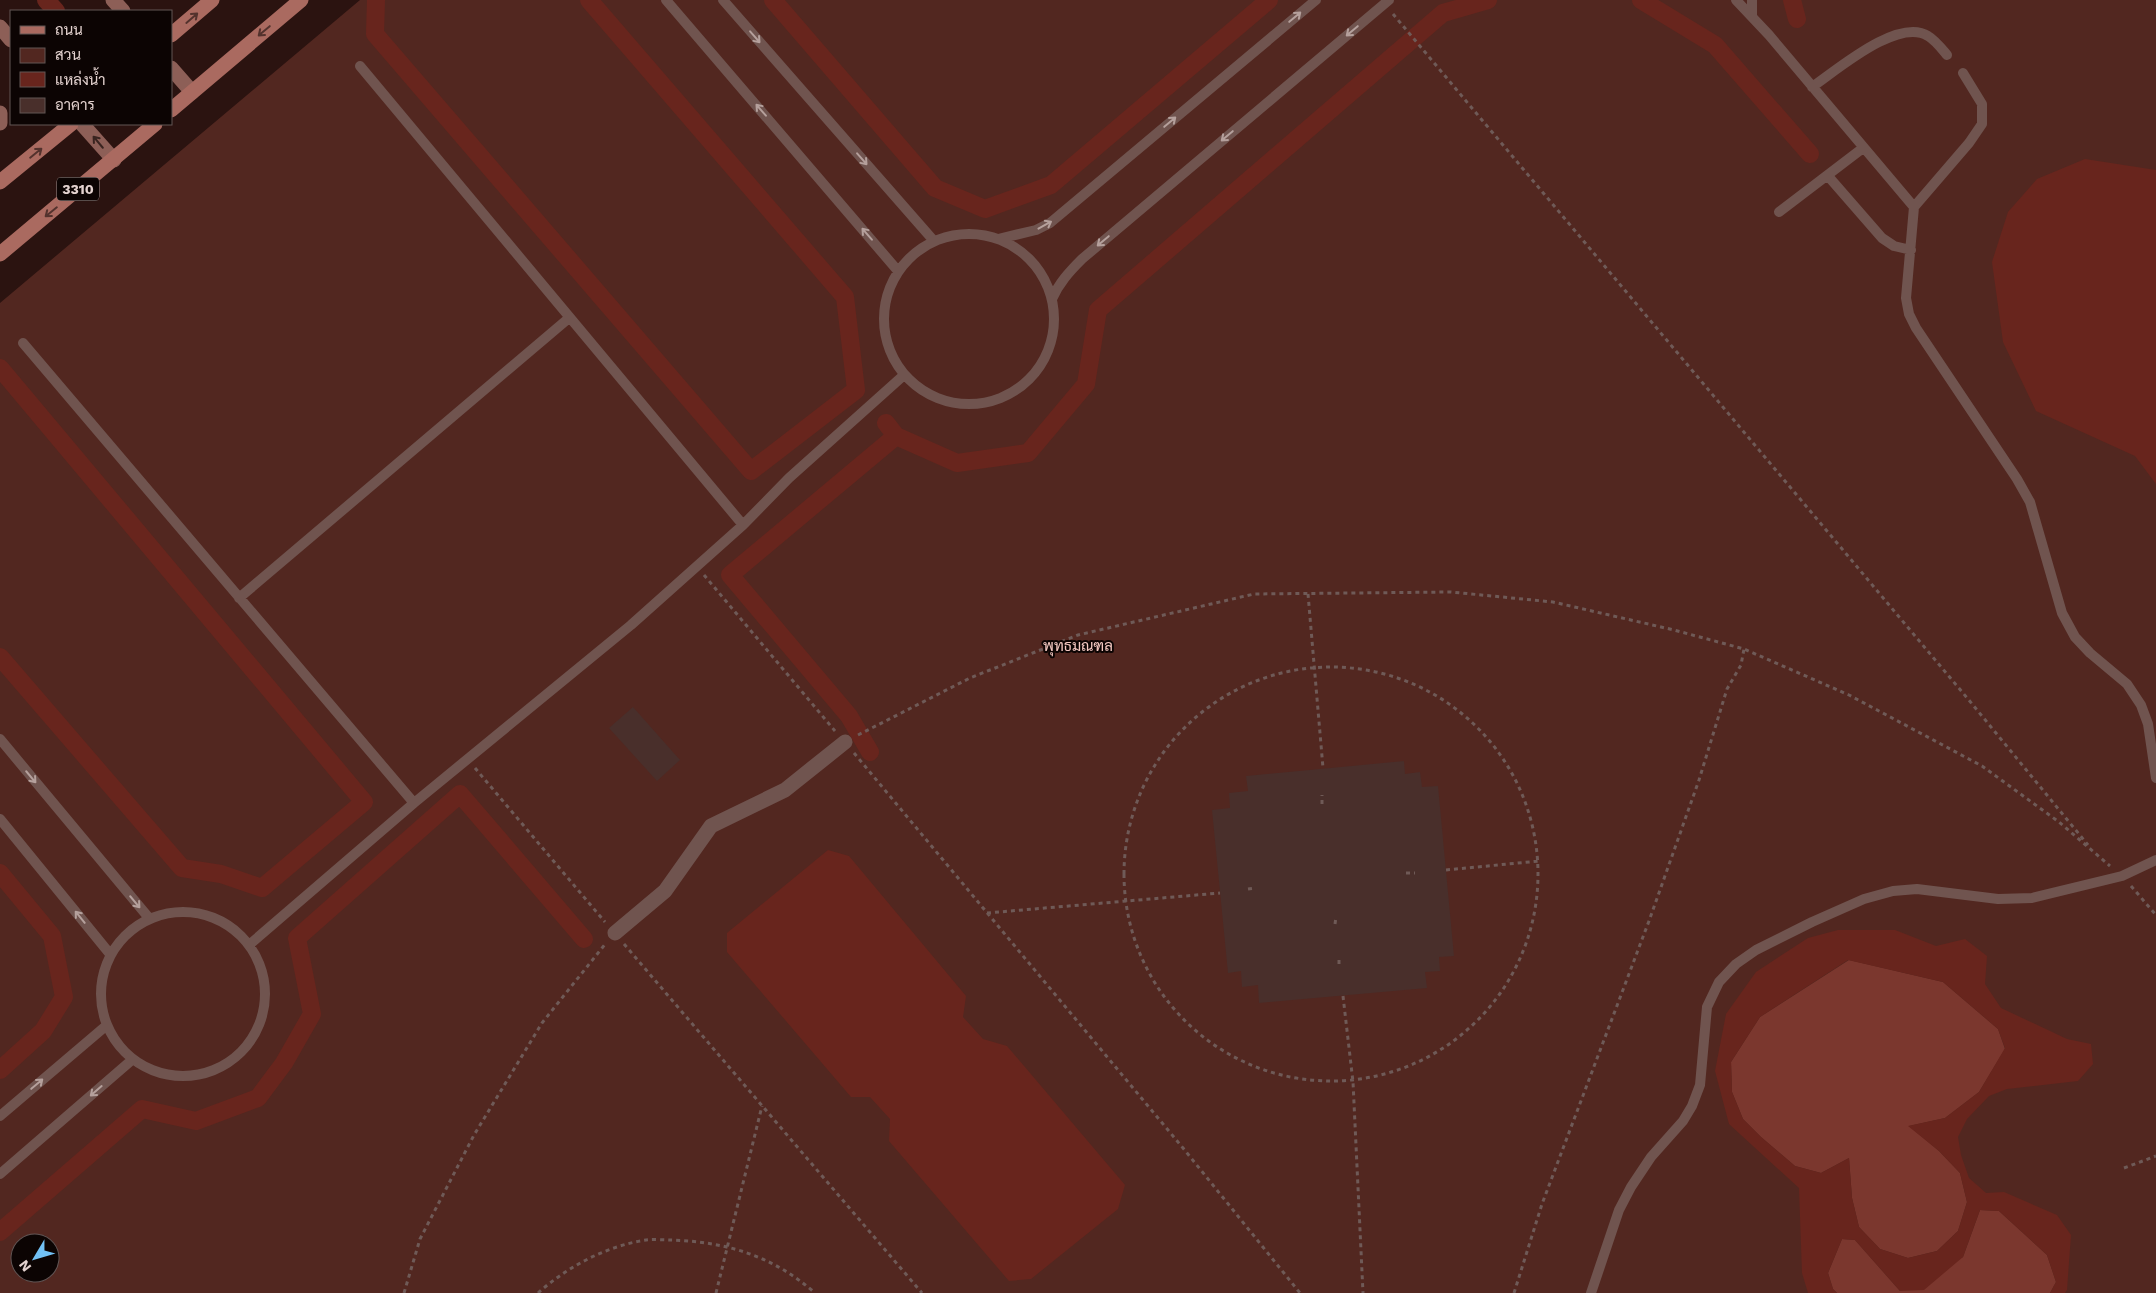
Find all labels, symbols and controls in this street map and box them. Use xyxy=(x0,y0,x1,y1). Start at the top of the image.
legend xyxy=(10,10,172,125)
one-way arrow xyxy=(185,12,198,23)
one-way arrow xyxy=(1288,12,1301,23)
text: ถนน xyxy=(55,21,83,39)
one-way arrow xyxy=(257,26,270,37)
one-way arrow xyxy=(1345,26,1358,37)
one-way arrow xyxy=(750,30,761,43)
text: สวน xyxy=(55,46,81,64)
text: แหล่งน้ำ xyxy=(55,67,106,89)
text: อาคาร xyxy=(55,96,95,114)
one-way arrow xyxy=(755,104,766,117)
one-way arrow xyxy=(1164,116,1177,128)
one-way arrow xyxy=(1221,131,1234,142)
one-way arrow xyxy=(93,136,104,149)
one-way arrow xyxy=(29,147,42,158)
one-way arrow xyxy=(857,153,868,166)
road number: 3310 xyxy=(57,178,99,200)
one-way arrow xyxy=(45,206,58,217)
one-way arrow xyxy=(1037,220,1052,230)
one-way arrow xyxy=(861,227,872,240)
one-way arrow xyxy=(1097,235,1110,246)
park label: พุทธมณฑล xyxy=(1043,637,1113,657)
one-way arrow xyxy=(26,770,37,783)
one-way arrow xyxy=(130,895,141,908)
one-way arrow xyxy=(74,910,85,923)
one-way arrow xyxy=(30,1079,43,1090)
one-way arrow xyxy=(90,1085,103,1097)
north arrow xyxy=(10,1233,60,1283)
text: N xyxy=(15,1257,34,1275)

